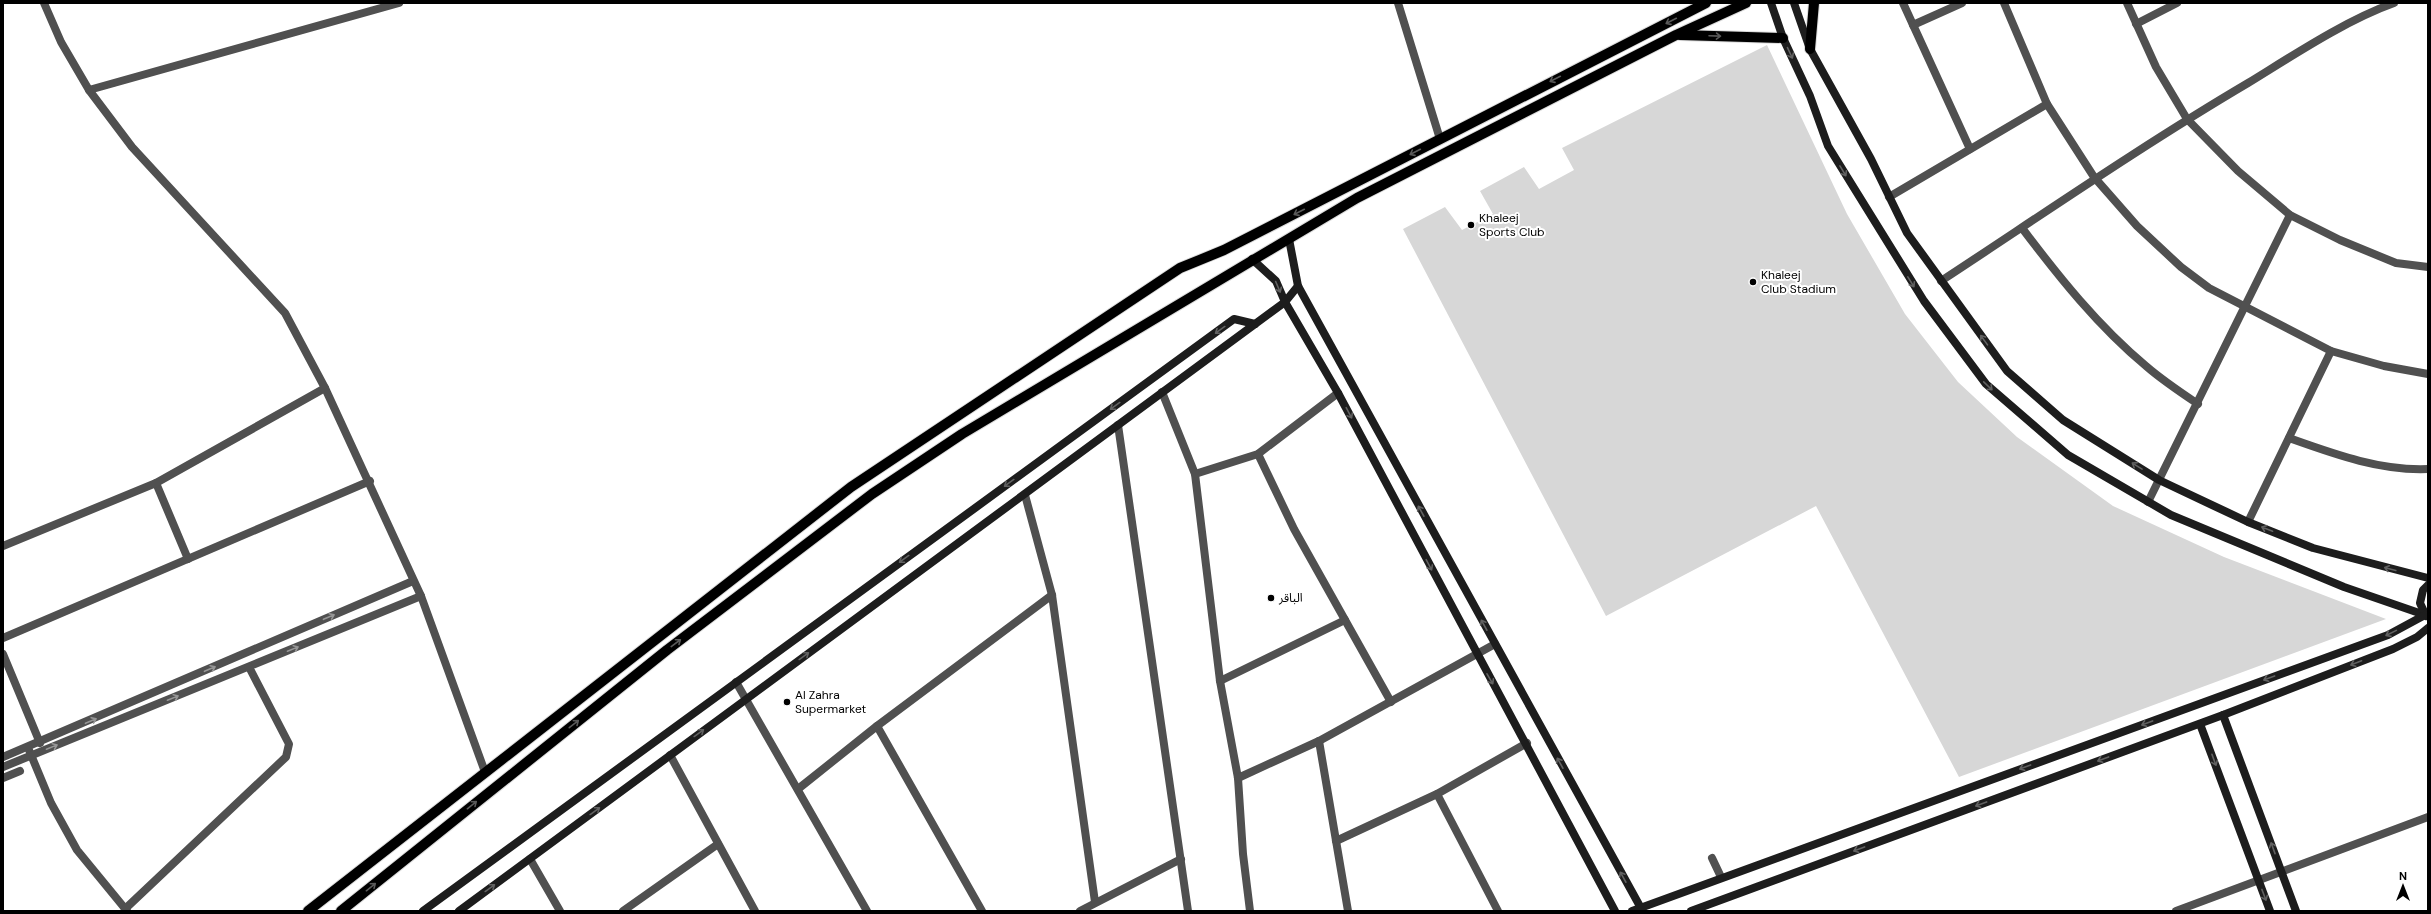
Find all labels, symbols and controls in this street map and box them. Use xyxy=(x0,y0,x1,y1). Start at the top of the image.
one-way arrow xyxy=(1665,17,1677,25)
one-way arrow xyxy=(1708,32,1721,40)
one-way arrow xyxy=(1787,46,1794,58)
one-way arrow xyxy=(1550,76,1562,84)
one-way arrow xyxy=(1409,149,1421,156)
one-way arrow xyxy=(1840,165,1848,177)
one-way arrow xyxy=(1294,208,1306,216)
place label: Khaleej Sports Club xyxy=(1479,210,1545,240)
marker: Khaleej Sports Club xyxy=(1466,220,1476,230)
place label: Khaleej Club Stadium xyxy=(1761,267,1836,297)
one-way arrow xyxy=(1907,276,1916,287)
marker: Khaleej Club Stadium xyxy=(1748,277,1758,287)
one-way arrow xyxy=(1275,281,1283,293)
one-way arrow xyxy=(1214,326,1225,334)
one-way arrow xyxy=(1980,335,1989,346)
one-way arrow xyxy=(1984,381,1993,391)
one-way arrow xyxy=(1109,402,1120,410)
one-way arrow xyxy=(1345,406,1353,418)
one-way arrow xyxy=(2132,462,2143,470)
one-way arrow xyxy=(1004,479,1015,487)
one-way arrow xyxy=(1417,505,1425,517)
one-way arrow xyxy=(2261,525,2273,533)
one-way arrow xyxy=(899,555,910,563)
one-way arrow xyxy=(1426,558,1433,570)
one-way arrow xyxy=(2384,565,2397,572)
place label: الباقر xyxy=(1278,590,1303,606)
marker: الباقر xyxy=(1266,593,1276,603)
one-way arrow xyxy=(323,613,335,621)
one-way arrow xyxy=(1480,619,1487,631)
one-way arrow xyxy=(2385,630,2397,637)
one-way arrow xyxy=(671,639,682,648)
one-way arrow xyxy=(286,645,298,652)
one-way arrow xyxy=(799,652,810,661)
one-way arrow xyxy=(2350,660,2362,668)
one-way arrow xyxy=(204,665,216,672)
one-way arrow xyxy=(1487,673,1495,685)
one-way arrow xyxy=(2263,675,2275,683)
place label: Al Zahra Supermarket xyxy=(795,687,866,717)
one-way arrow xyxy=(166,694,178,702)
marker: Al Zahra Supermarket xyxy=(782,697,792,707)
one-way arrow xyxy=(84,717,96,724)
one-way arrow xyxy=(2141,719,2153,727)
one-way arrow xyxy=(569,720,580,728)
one-way arrow xyxy=(694,729,705,738)
one-way arrow xyxy=(45,742,57,750)
one-way arrow xyxy=(2211,754,2218,767)
one-way arrow xyxy=(2098,756,2110,764)
one-way arrow xyxy=(1556,757,1564,769)
one-way arrow xyxy=(2019,764,2031,772)
one-way arrow xyxy=(467,800,478,809)
one-way arrow xyxy=(1976,801,1988,809)
one-way arrow xyxy=(589,806,600,815)
one-way arrow xyxy=(2268,843,2276,855)
one-way arrow xyxy=(1854,846,1866,854)
north arrow xyxy=(2383,866,2423,906)
text: N xyxy=(2399,869,2407,883)
one-way arrow xyxy=(1619,871,1627,883)
one-way arrow xyxy=(366,882,377,891)
one-way arrow xyxy=(485,884,496,892)
one-way arrow xyxy=(2261,889,2269,901)

